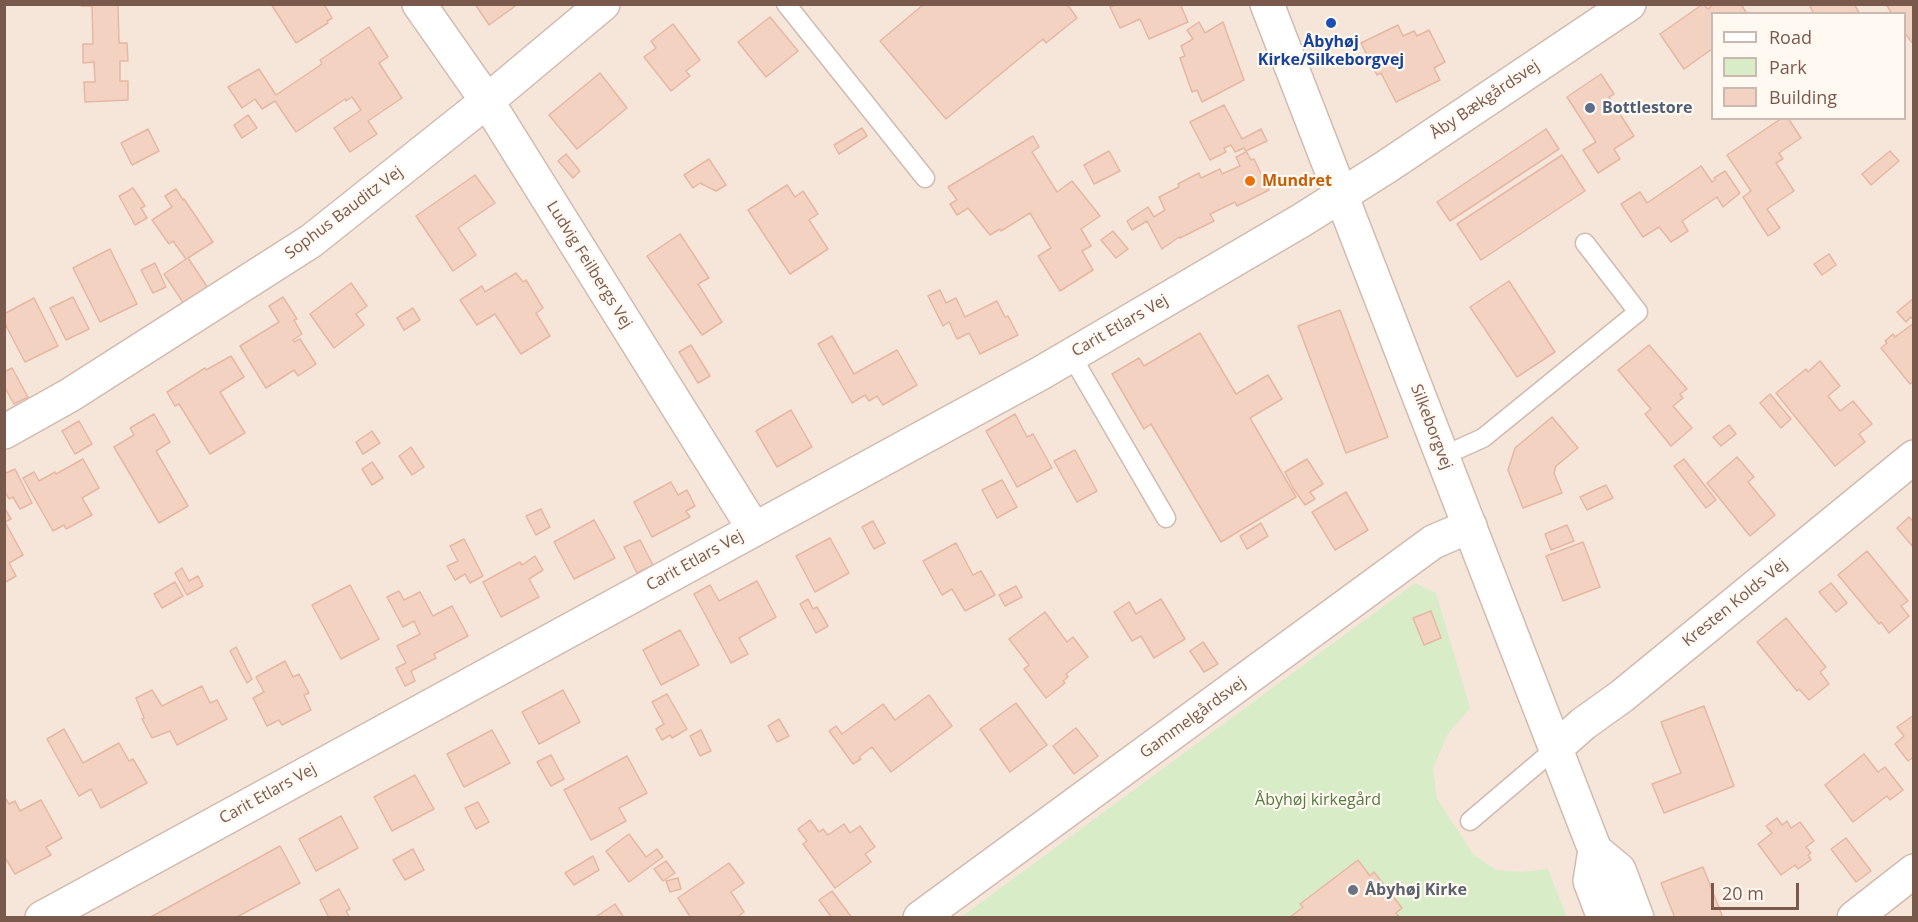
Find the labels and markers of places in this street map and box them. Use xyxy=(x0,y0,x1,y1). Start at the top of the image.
marker: Åbyhøj Kirke/Silkeborgvej xyxy=(1324,16,1338,30)
place label: Åbyhøj Kirke/Silkeborgvej xyxy=(1258,32,1404,70)
place label: Bottlestore xyxy=(1602,98,1692,118)
marker: Bottlestore xyxy=(1583,101,1597,115)
place label: Mundret xyxy=(1262,171,1332,191)
marker: Mundret xyxy=(1243,174,1257,188)
place label: Åbyhøj Kirke xyxy=(1365,880,1467,900)
marker: Åbyhøj Kirke xyxy=(1346,883,1360,897)

